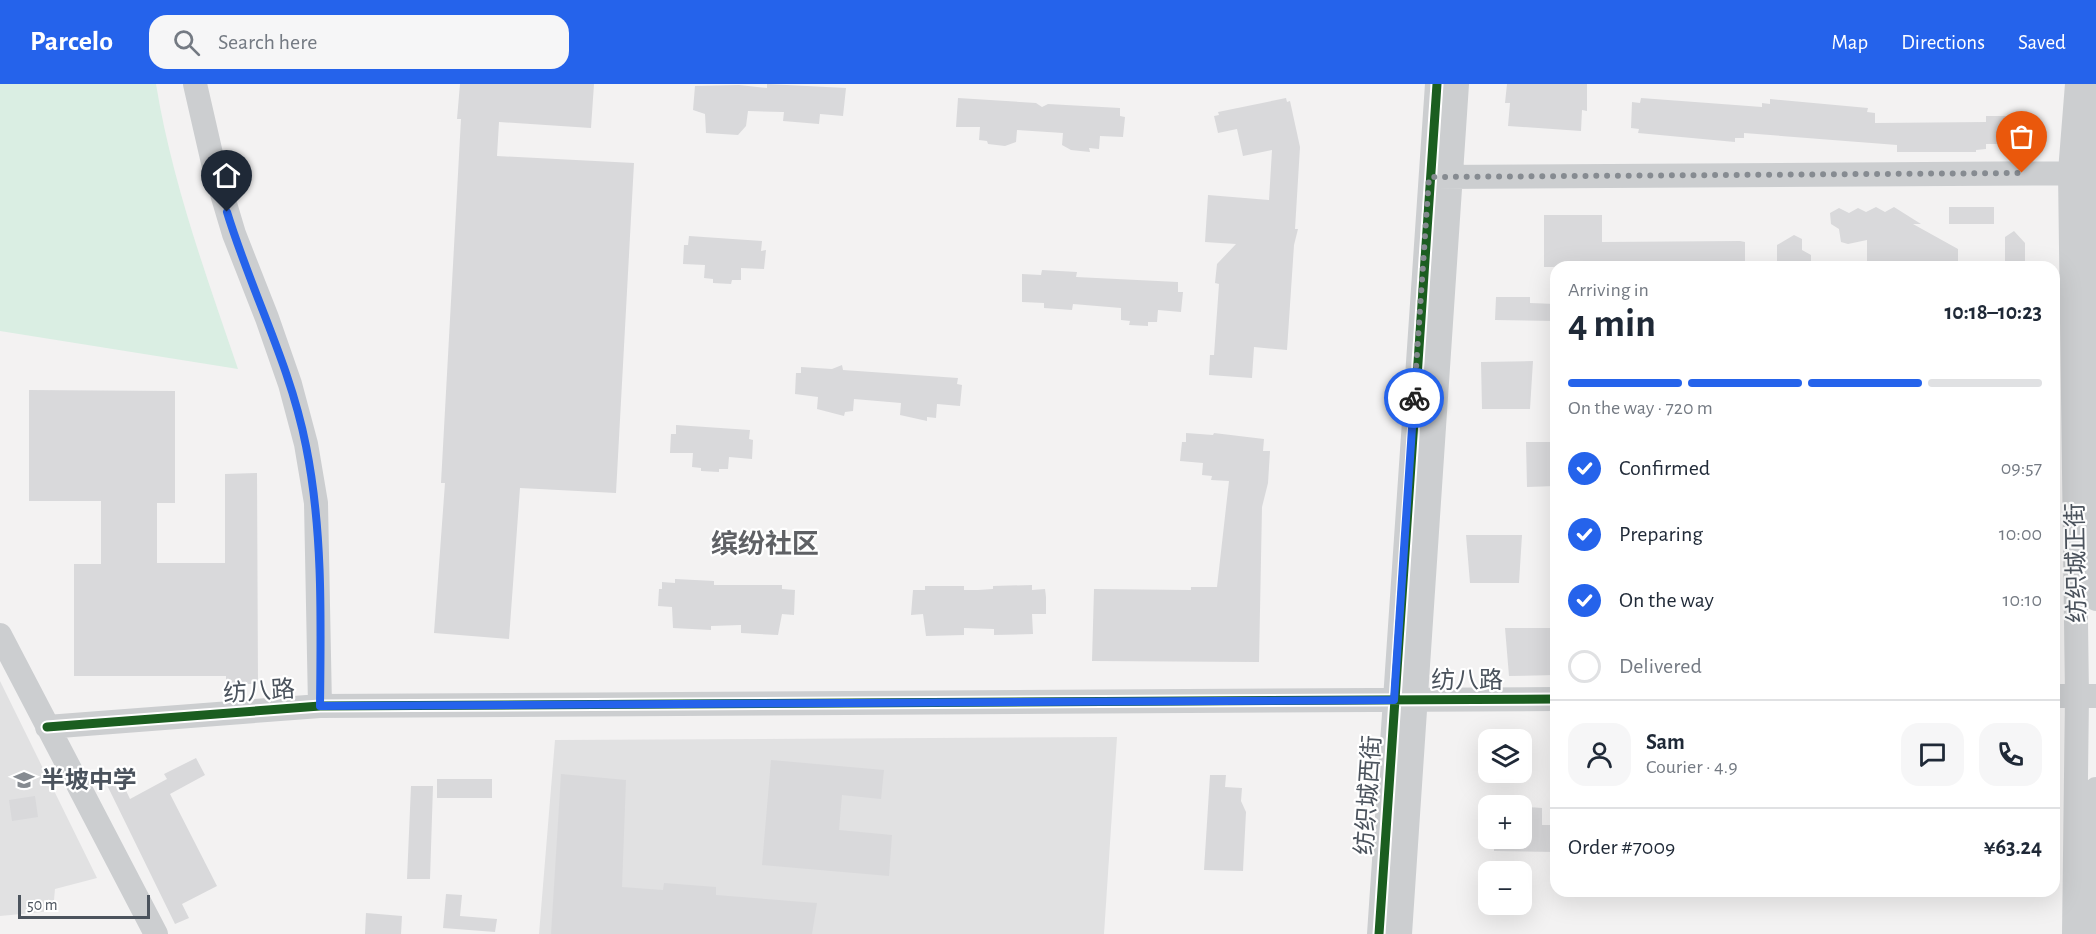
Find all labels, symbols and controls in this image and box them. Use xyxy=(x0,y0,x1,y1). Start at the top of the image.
search box xyxy=(149,15,569,69)
icon: search xyxy=(170,26,203,59)
text: Parcelo xyxy=(30,28,113,56)
text: Search here xyxy=(218,31,317,53)
text: Map xyxy=(1832,32,1868,53)
text: Directions xyxy=(1901,32,1985,53)
text: Saved xyxy=(2018,32,2066,53)
pin xyxy=(1996,111,2047,173)
icon: bag xyxy=(2005,120,2038,153)
pin xyxy=(201,150,252,212)
icon: home xyxy=(210,159,243,192)
text: Arriving in xyxy=(1568,280,1649,300)
text: 10:18–10:23 xyxy=(1944,301,2042,323)
text: 4 min xyxy=(1568,305,1656,344)
courier xyxy=(1384,368,1444,428)
icon: bike xyxy=(1398,382,1431,415)
text: On the way · 720 m xyxy=(1568,398,1713,418)
icon: check xyxy=(1568,452,1601,485)
text: Confirmed xyxy=(1619,457,1710,479)
text: 09:57 xyxy=(2001,458,2042,478)
street label: 纺织城正街 xyxy=(2062,503,2090,623)
icon: check xyxy=(1568,518,1601,551)
text: Preparing xyxy=(1619,523,1703,545)
text: 10:00 xyxy=(1999,524,2042,544)
district label: 缤纷社区 xyxy=(711,529,819,558)
icon: check xyxy=(1568,584,1601,617)
text: On the way xyxy=(1619,589,1714,611)
text: 10:10 xyxy=(2003,590,2042,610)
text: Delivered xyxy=(1619,655,1702,677)
street label: 纺八路 xyxy=(1431,667,1503,693)
street label: 纺八路 xyxy=(222,676,296,706)
button: person xyxy=(1568,723,1631,786)
button: chat xyxy=(1901,723,1964,786)
button: phone xyxy=(1979,723,2042,786)
map controls xyxy=(1478,729,1532,915)
button: layers xyxy=(1478,729,1532,783)
text: Sam xyxy=(1646,731,1685,753)
street label: 纺织城西街 xyxy=(1351,734,1385,856)
text: Courier · 4.9 xyxy=(1646,757,1738,777)
place label: 半坡中学 xyxy=(41,767,137,793)
school or university icon: 半坡中学 xyxy=(12,768,36,792)
button: + xyxy=(1478,795,1532,849)
text: Order #7009 xyxy=(1568,836,1675,858)
text: ¥63.24 xyxy=(1984,836,2042,858)
button: − xyxy=(1478,861,1532,915)
scale bar xyxy=(18,892,150,920)
text: 50 m xyxy=(27,897,58,913)

